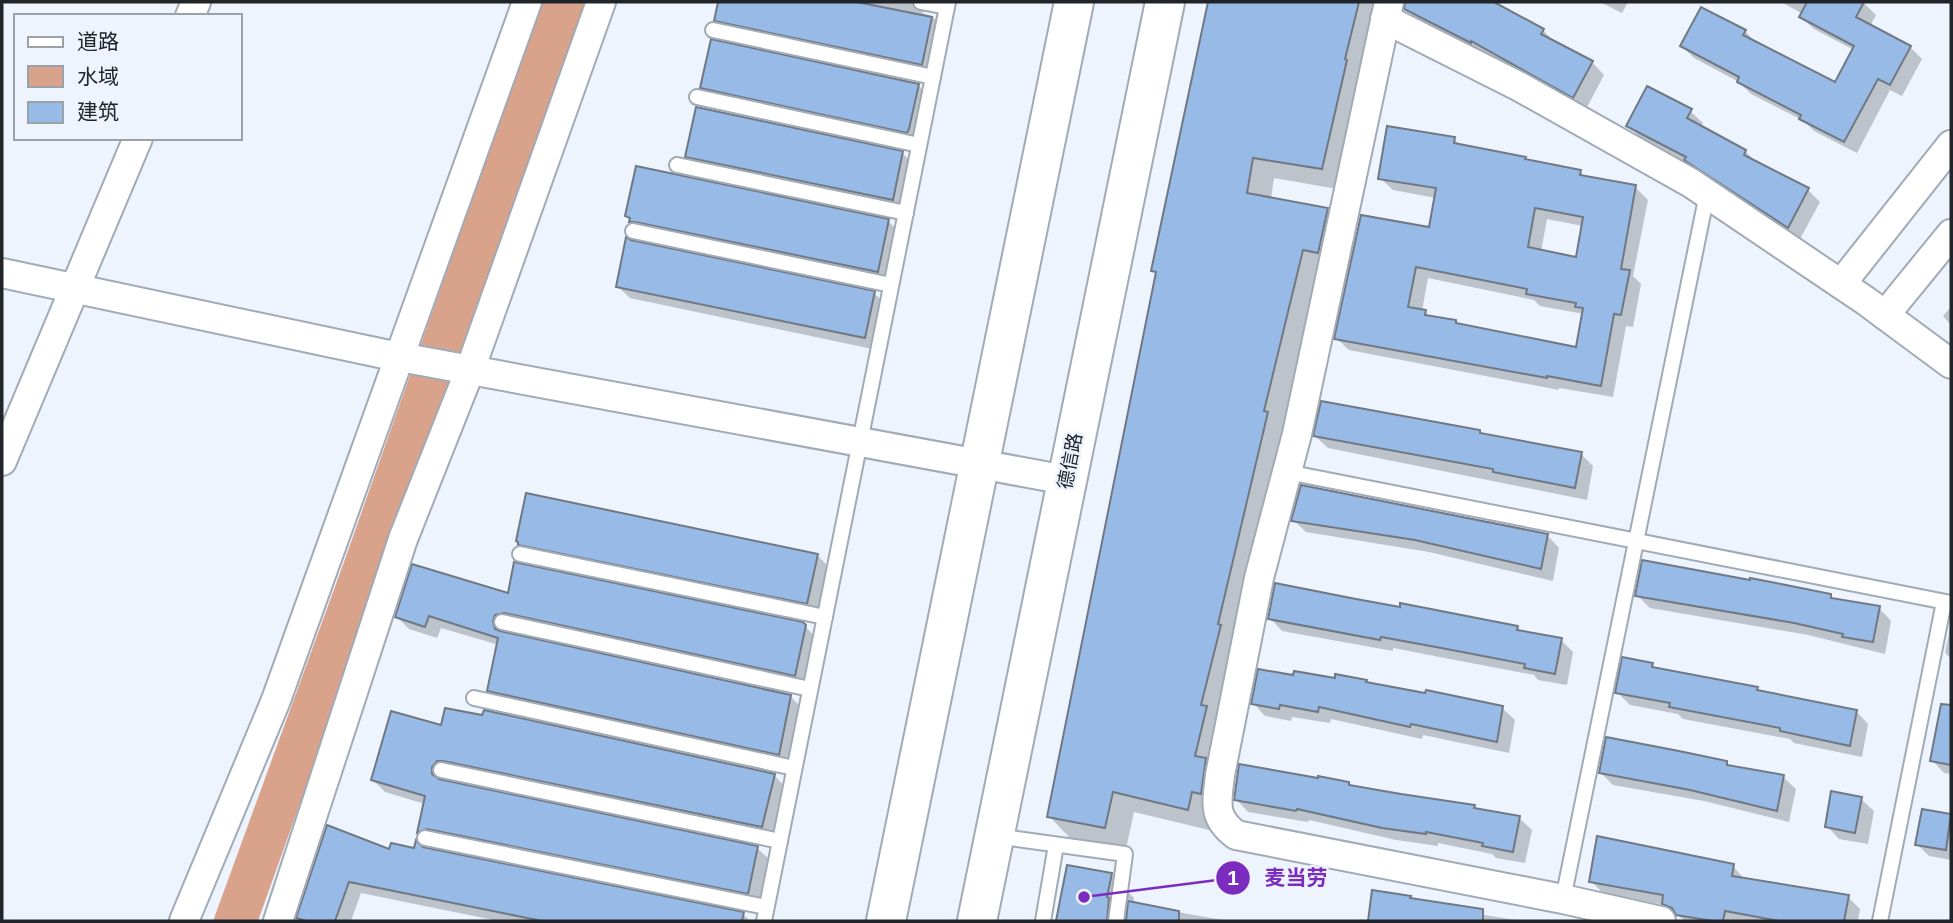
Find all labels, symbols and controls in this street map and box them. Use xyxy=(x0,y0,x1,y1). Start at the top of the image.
legend xyxy=(14,14,242,140)
text: 道路 xyxy=(77,30,119,53)
text: 水域 xyxy=(77,65,119,88)
text: 建筑 xyxy=(77,100,119,123)
street label: 德信路 xyxy=(1054,431,1086,491)
callout: 麦当劳 xyxy=(1215,857,1341,899)
text: 1 xyxy=(1227,866,1239,889)
text: 麦当劳 xyxy=(1265,866,1328,889)

